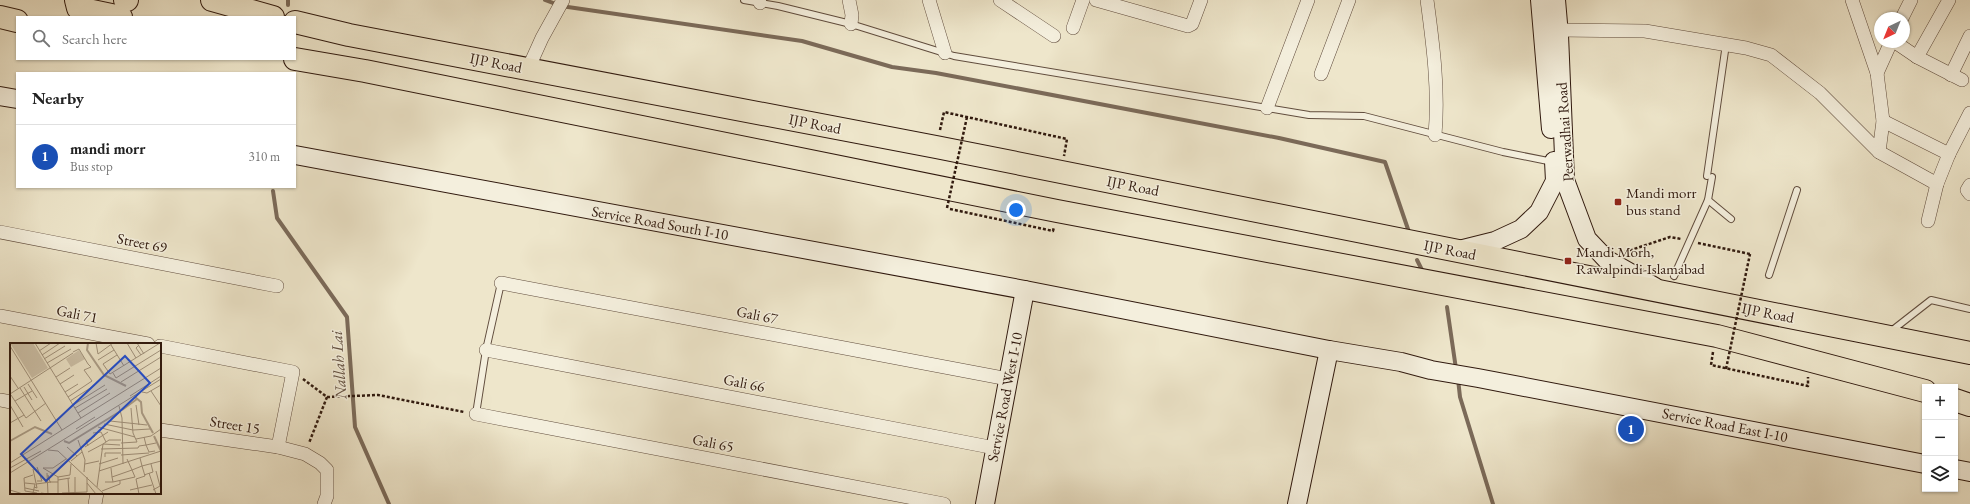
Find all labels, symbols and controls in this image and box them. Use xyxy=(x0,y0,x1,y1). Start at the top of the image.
north arrow xyxy=(1874,12,1910,48)
search box xyxy=(16,16,296,60)
icon: search xyxy=(30,27,52,49)
text: Search here xyxy=(62,29,127,48)
street label: IJP Road xyxy=(468,48,524,77)
street label: Peerwadhai Road xyxy=(1552,81,1577,182)
text: Nearby xyxy=(32,87,84,109)
street label: IJP Road xyxy=(787,109,843,138)
text: mandi morr xyxy=(70,139,146,158)
text: 1 xyxy=(42,148,48,165)
text: 310 m xyxy=(249,148,280,165)
text: Bus stop xyxy=(70,158,113,175)
street label: IJP Road xyxy=(1105,171,1161,200)
place label: Mandi morr bus stand xyxy=(1626,183,1697,219)
marker: Mandi morr bus stand xyxy=(1613,197,1623,207)
your location xyxy=(1006,200,1026,220)
street label: Service Road South I-10 xyxy=(590,201,730,244)
street label: Street 69 xyxy=(116,228,169,257)
street label: IJP Road xyxy=(1422,235,1478,264)
place label: Mandi Morh, Rawalpindi-Islamabad xyxy=(1576,242,1705,278)
marker: Mandi Morh, Rawalpindi-Islamabad xyxy=(1563,256,1573,266)
street label: IJP Road xyxy=(1740,298,1796,327)
street label: Gali 71 xyxy=(55,300,99,327)
street label: Gali 67 xyxy=(735,301,780,328)
water label: Nallah Lai xyxy=(326,329,351,401)
street label: Service Road West I-10 xyxy=(983,331,1026,463)
inset map xyxy=(10,343,161,494)
street label: Gali 66 xyxy=(722,369,766,396)
map controls xyxy=(1922,384,1958,492)
button: + xyxy=(1922,384,1958,420)
street label: Service Road East I-10 xyxy=(1661,403,1789,446)
street label: Street 15 xyxy=(209,411,261,438)
pin: 1 xyxy=(1618,414,1644,444)
button: − xyxy=(1922,420,1958,456)
street label: Gali 65 xyxy=(691,429,735,456)
button: layers xyxy=(1922,456,1958,492)

